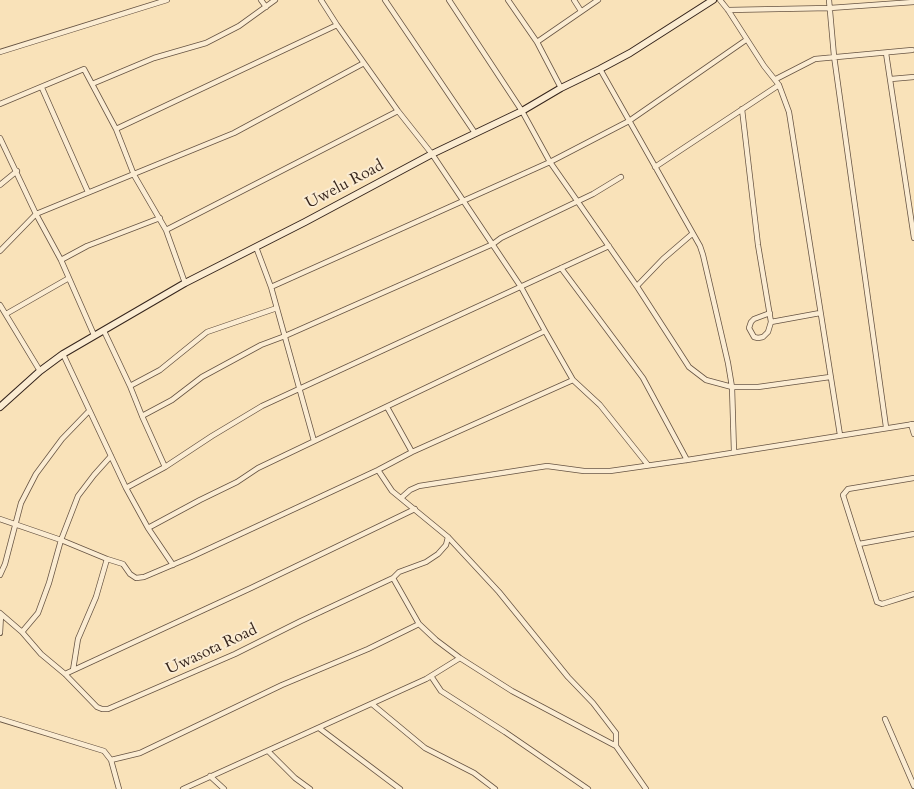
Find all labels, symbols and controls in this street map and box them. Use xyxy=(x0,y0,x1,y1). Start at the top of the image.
street label: Uwelu Road xyxy=(303,156,387,214)
street label: Uwasota Road xyxy=(163,621,261,679)

